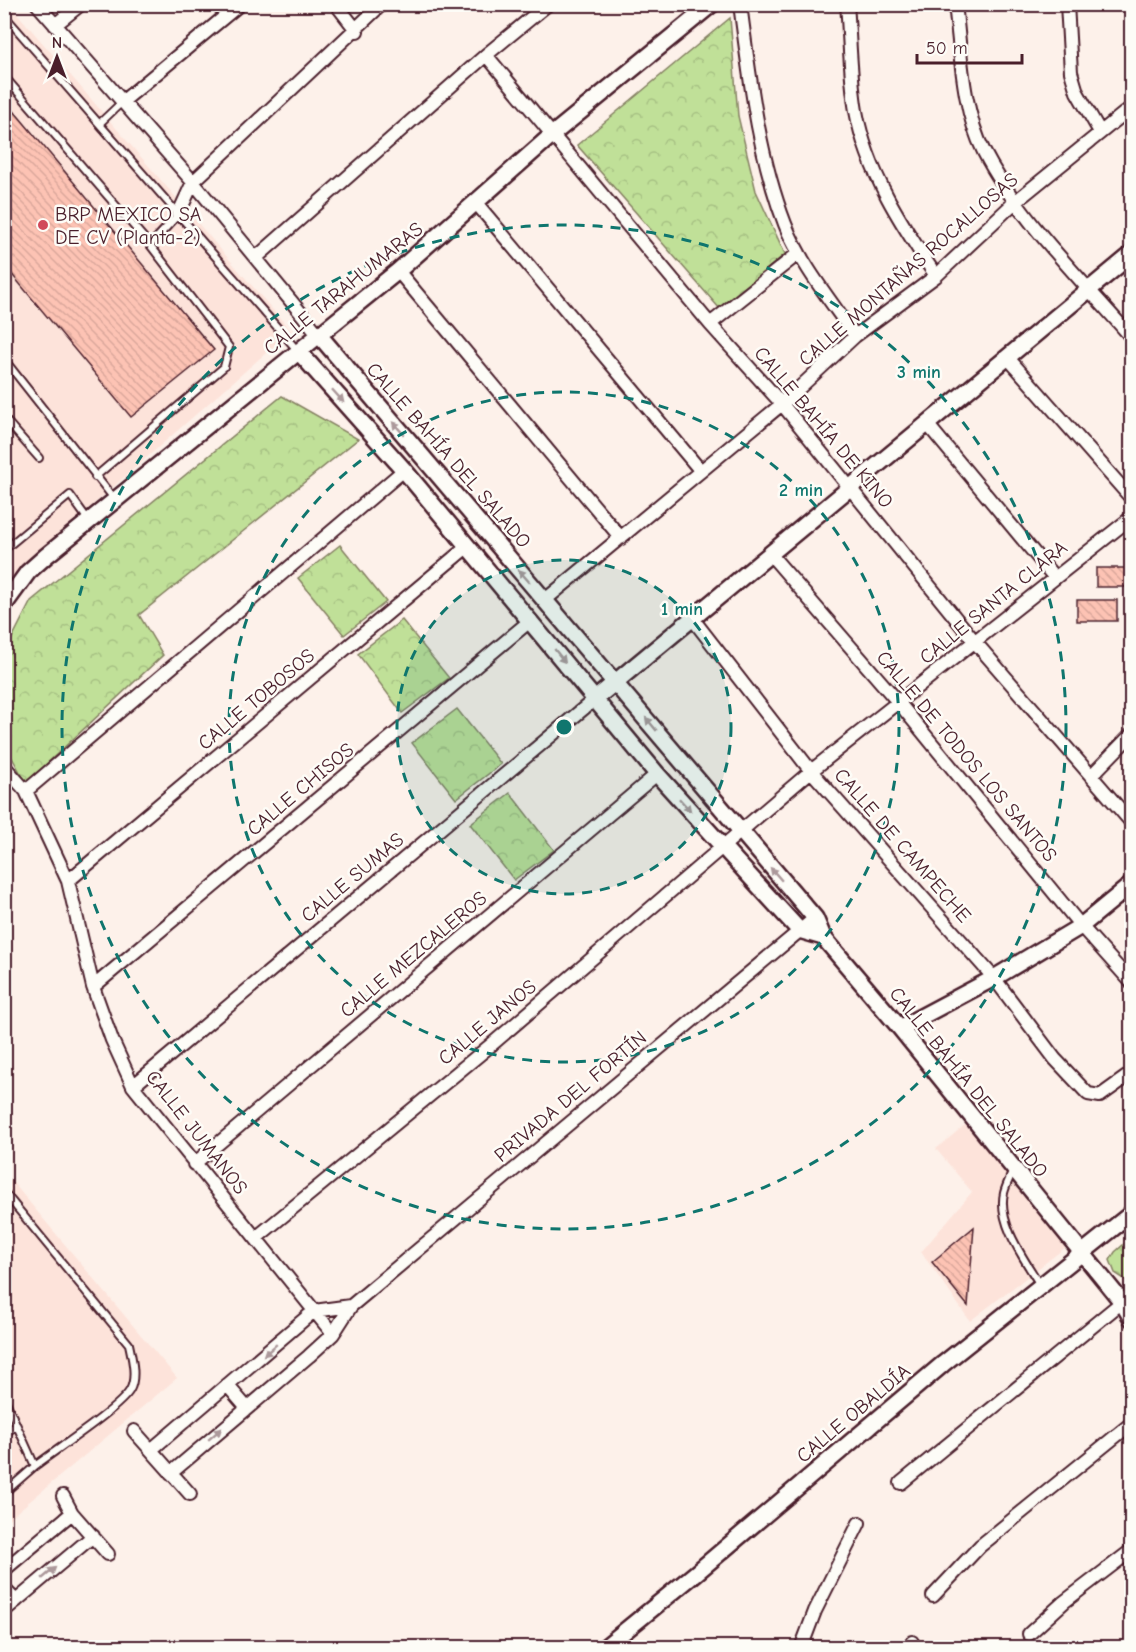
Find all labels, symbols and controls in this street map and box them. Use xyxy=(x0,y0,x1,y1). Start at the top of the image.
north arrow xyxy=(27,27,87,87)
scale bar xyxy=(917,27,1022,65)
text: N xyxy=(52,34,62,52)
text: 50 m xyxy=(926,38,968,59)
street label: CALLE MONTAÑAS ROCALLOSAS xyxy=(794,168,1023,371)
place label: BRP MEXICO SA DE CV (Planta-2) xyxy=(55,203,202,249)
street label: CALLE TARAHUMARAS xyxy=(259,217,427,360)
marker: BRP MEXICO SA DE CV (Planta-2) xyxy=(36,218,50,232)
street label: CALLE BAHÍA DE KINO xyxy=(749,342,898,513)
street label: CALLE BAHÍA DEL SALADO xyxy=(362,358,535,553)
text: 3 min xyxy=(897,362,941,383)
one-way arrow xyxy=(331,388,344,403)
one-way arrow xyxy=(391,420,404,436)
text: 2 min xyxy=(779,480,823,501)
street label: CALLE SANTA CLARA xyxy=(915,536,1072,669)
one-way arrow xyxy=(518,569,531,584)
text: 1 min xyxy=(661,599,703,620)
street label: CALLE TOBOSOS xyxy=(193,644,319,755)
street label: CALLE DE TODOS LOS SANTOS xyxy=(872,646,1062,866)
one-way arrow xyxy=(554,648,567,664)
one-way arrow xyxy=(644,716,657,732)
centre of rings xyxy=(554,717,574,737)
street label: CALLE CHISOS xyxy=(242,738,358,841)
street label: CALLE DE CAMPECHE xyxy=(829,764,976,927)
one-way arrow xyxy=(678,797,691,812)
street label: CALLE SUMAS xyxy=(296,828,408,927)
one-way arrow xyxy=(770,867,783,882)
street label: CALLE MEZCALEROS xyxy=(335,886,491,1022)
street label: CALLE JANOS xyxy=(434,975,541,1070)
street label: CALLE BAHÍA DEL SALADO xyxy=(885,982,1053,1182)
street label: PRIVADA DEL FORTÍN xyxy=(490,1026,651,1167)
street label: CALLE JUMANOS xyxy=(141,1066,252,1199)
one-way arrow xyxy=(262,1343,278,1356)
street label: CALLE OBALDÍA xyxy=(792,1359,915,1468)
one-way arrow xyxy=(207,1428,222,1441)
one-way arrow xyxy=(41,1567,57,1580)

